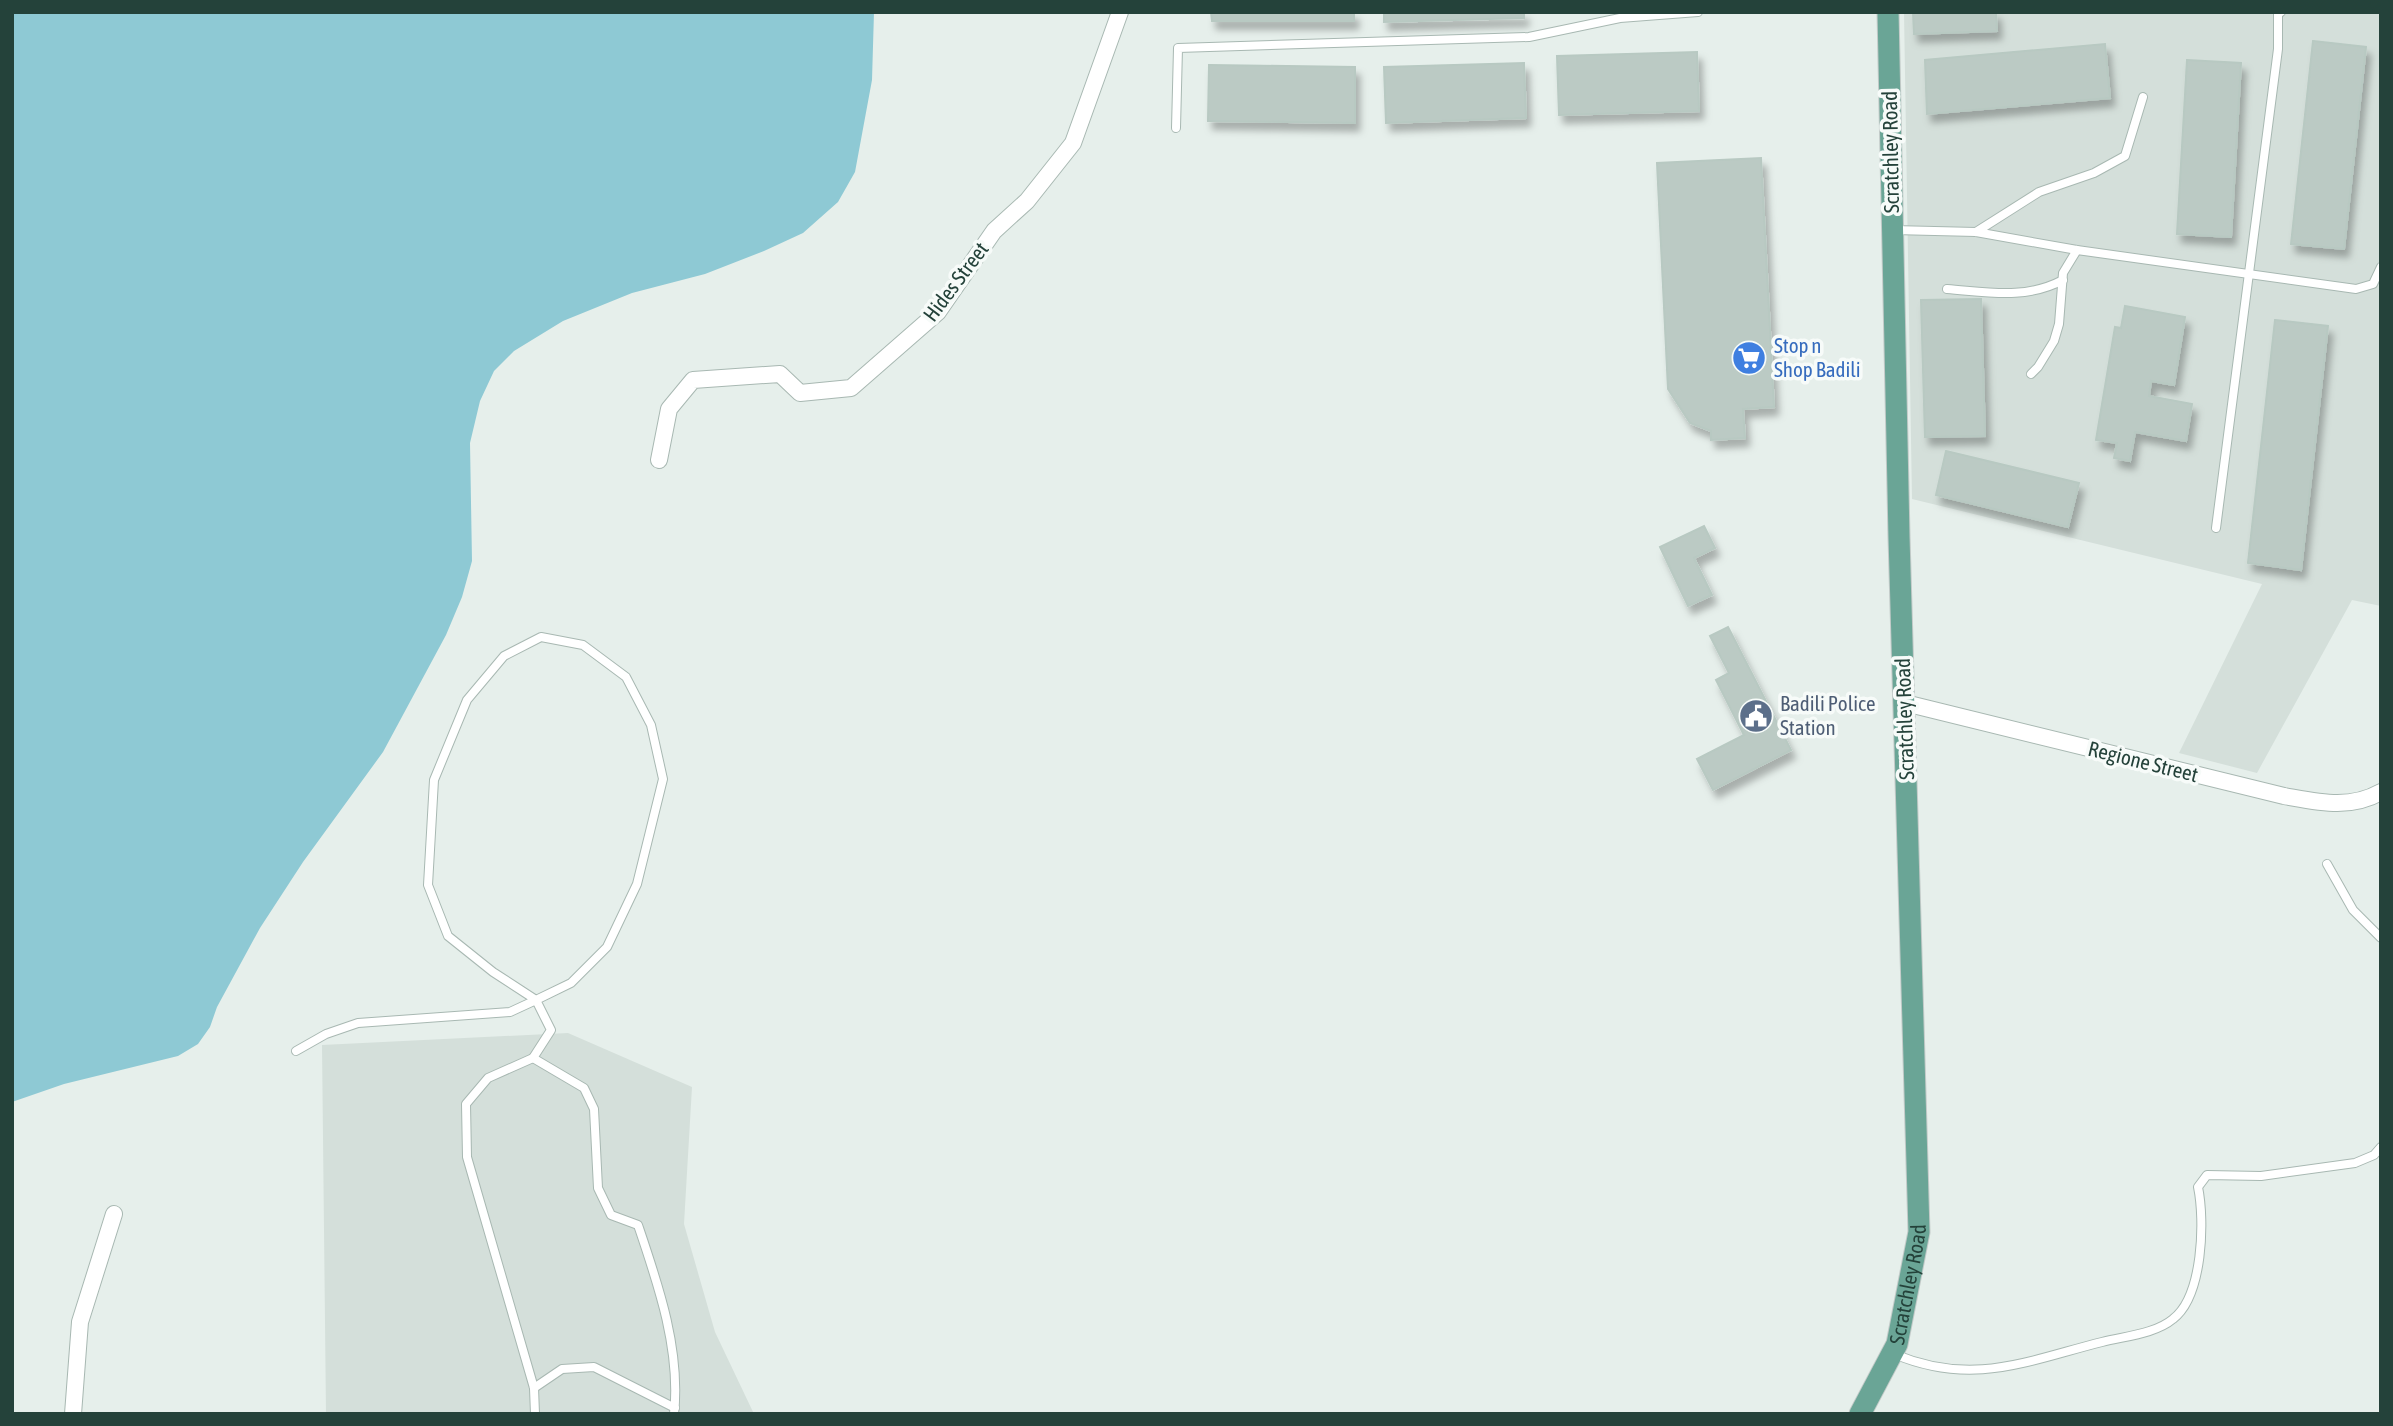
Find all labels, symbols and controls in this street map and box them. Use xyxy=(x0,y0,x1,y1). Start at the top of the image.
street label: Scratchley Road xyxy=(1877,91,1903,213)
street label: Hides Street xyxy=(918,237,993,326)
place label: Stop n Shop Badili xyxy=(1774,333,1861,381)
supermarket icon: Stop n Shop Badili xyxy=(1730,339,1768,377)
street label: Scratchley Road xyxy=(1890,658,1918,781)
place label: Badili Police Station xyxy=(1780,691,1875,739)
public building icon: Badili Police Station xyxy=(1737,697,1775,735)
street label: Regione Street xyxy=(2086,736,2201,786)
street label: Scratchley Road xyxy=(1884,1224,1930,1346)

